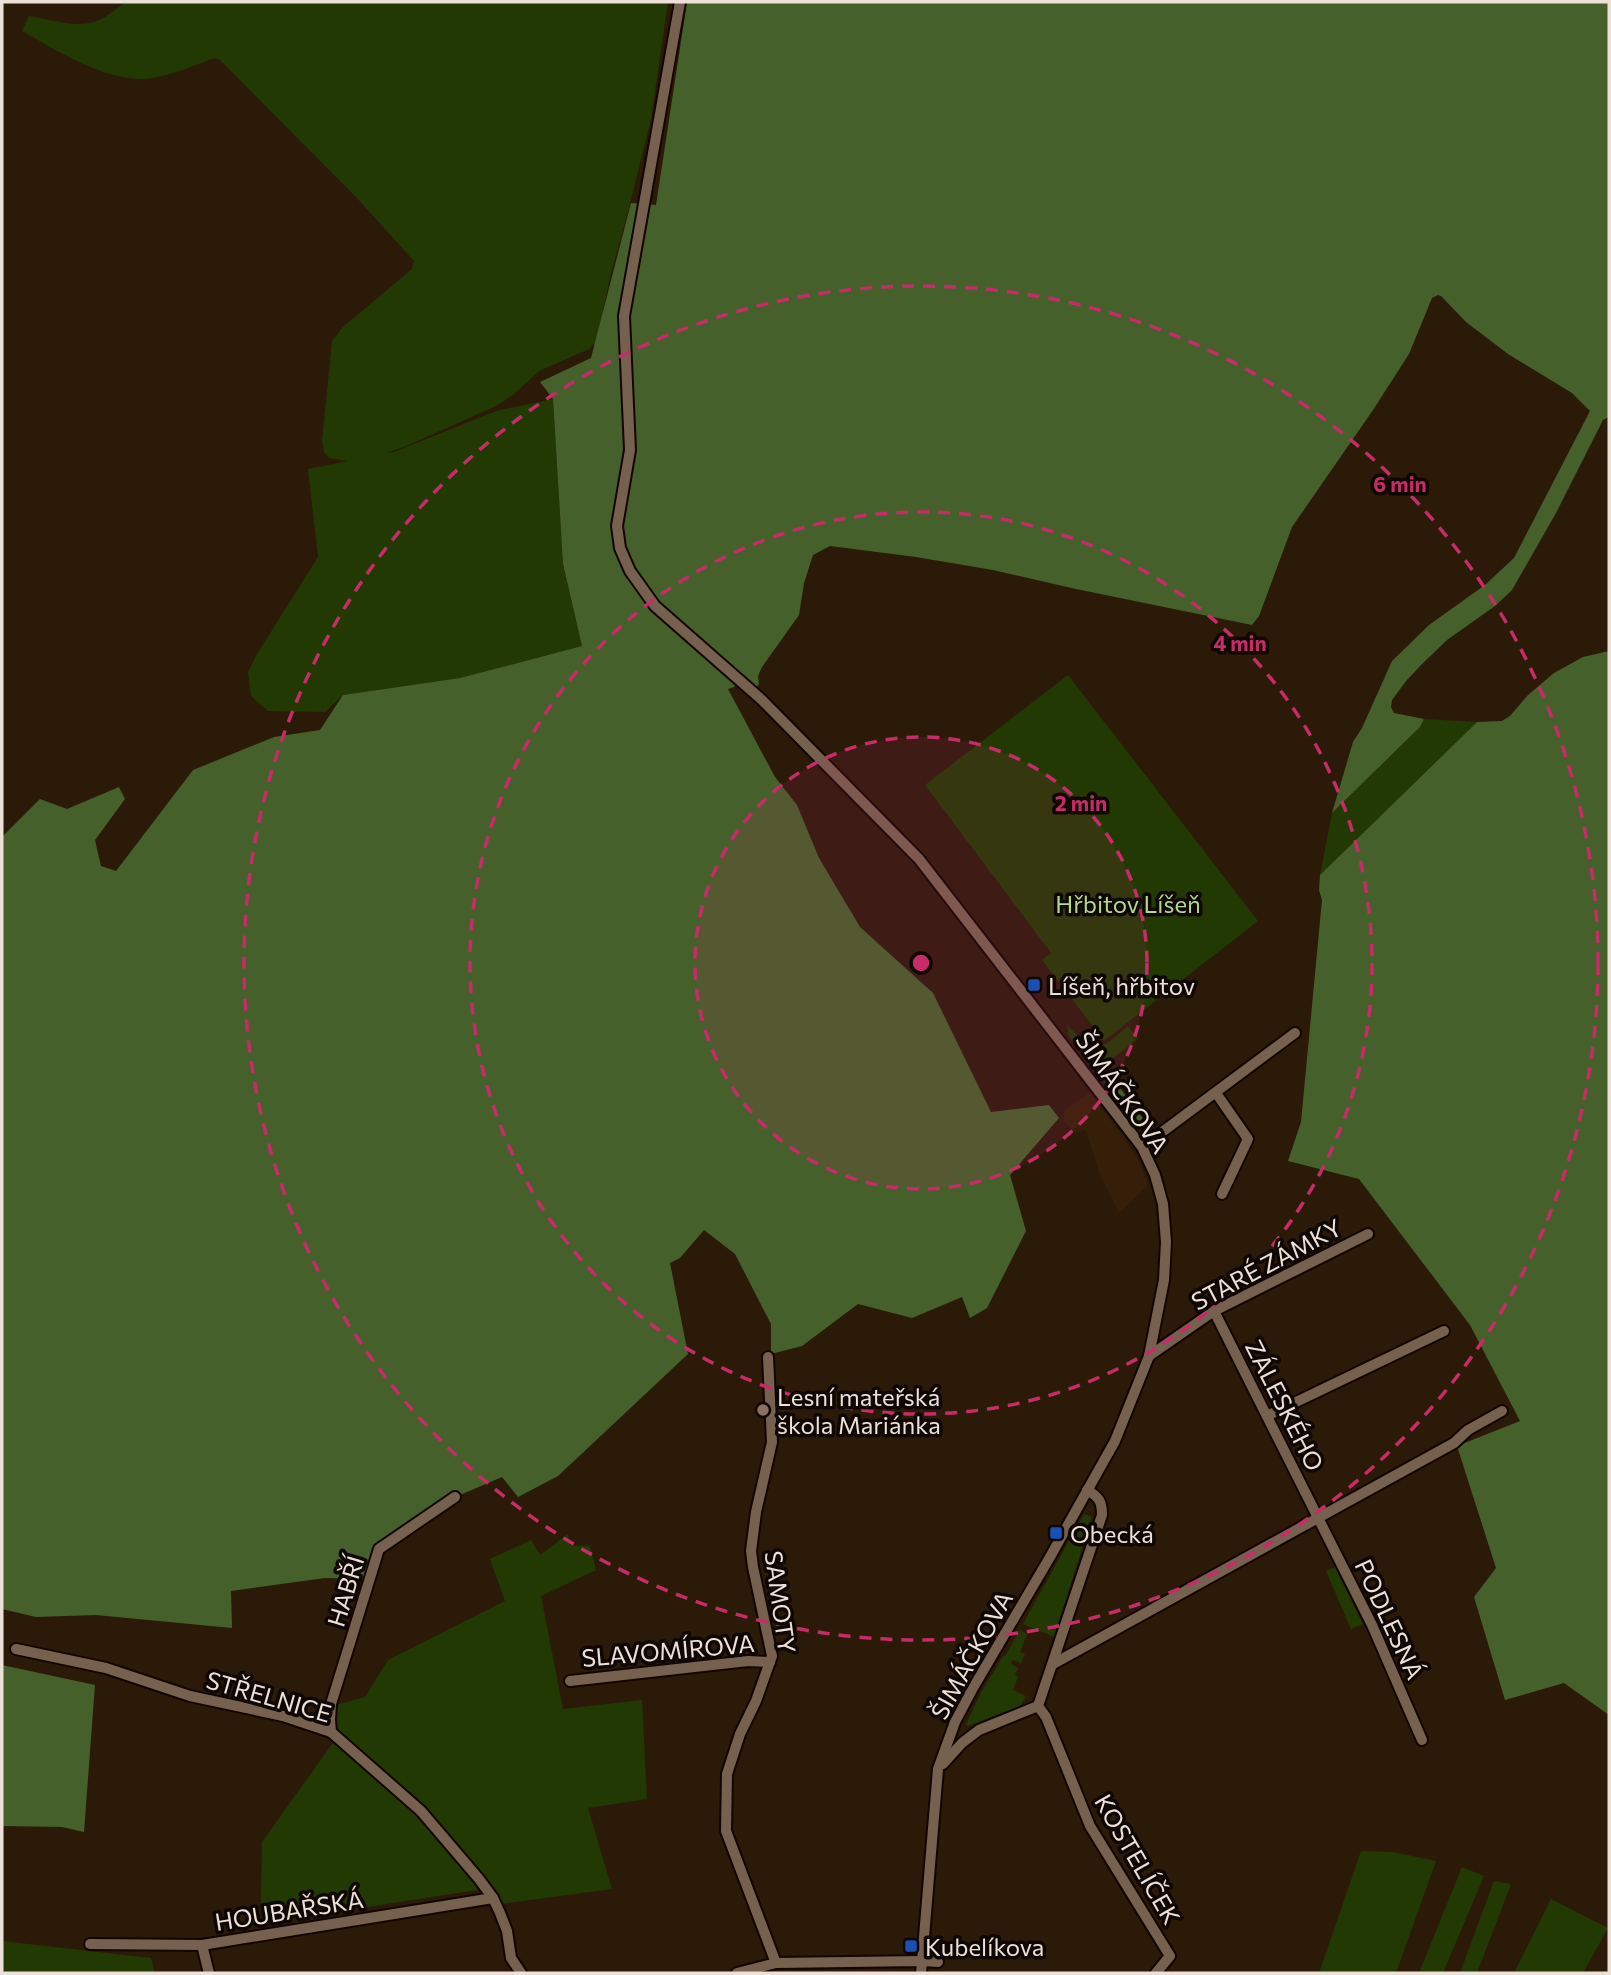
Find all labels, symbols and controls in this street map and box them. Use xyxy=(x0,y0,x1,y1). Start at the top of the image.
text: 6 min xyxy=(1373,471,1427,496)
text: 4 min xyxy=(1213,630,1267,655)
text: 2 min xyxy=(1055,790,1107,815)
park label: Hřbitov Líšeň xyxy=(1055,889,1201,918)
centre of rings xyxy=(909,951,933,975)
place label: Líšeň, hřbitov xyxy=(1048,971,1195,1000)
marker: Líšeň, hřbitov xyxy=(1026,977,1042,993)
street label: ŠIMÁČKOVA xyxy=(1070,1026,1176,1158)
street label: STARÉ ZÁMKY xyxy=(1186,1212,1346,1316)
street label: ZÁLESKÉHO xyxy=(1240,1335,1330,1475)
place label: Lesní mateřská škola Mariánka xyxy=(777,1382,941,1439)
marker: Lesní mateřská škola Mariánka xyxy=(755,1402,771,1418)
place label: Obecká xyxy=(1070,1519,1154,1548)
marker: Obecká xyxy=(1048,1525,1064,1541)
street label: SAMOTY xyxy=(759,1549,803,1655)
street label: HABŘÍ xyxy=(320,1551,370,1630)
street label: PODLESNÁ xyxy=(1350,1554,1430,1684)
street label: ŠIMÁČKOVA xyxy=(924,1586,1018,1724)
street label: SLAVOMÍROVA xyxy=(580,1628,756,1672)
street label: STŘELNICE xyxy=(203,1664,335,1728)
street label: KOSTELÍČEK xyxy=(1089,1789,1187,1929)
street label: HOUBAŘSKÁ xyxy=(213,1884,365,1936)
place label: Kubelíkova xyxy=(925,1932,1044,1961)
marker: Kubelíkova xyxy=(903,1938,919,1954)

